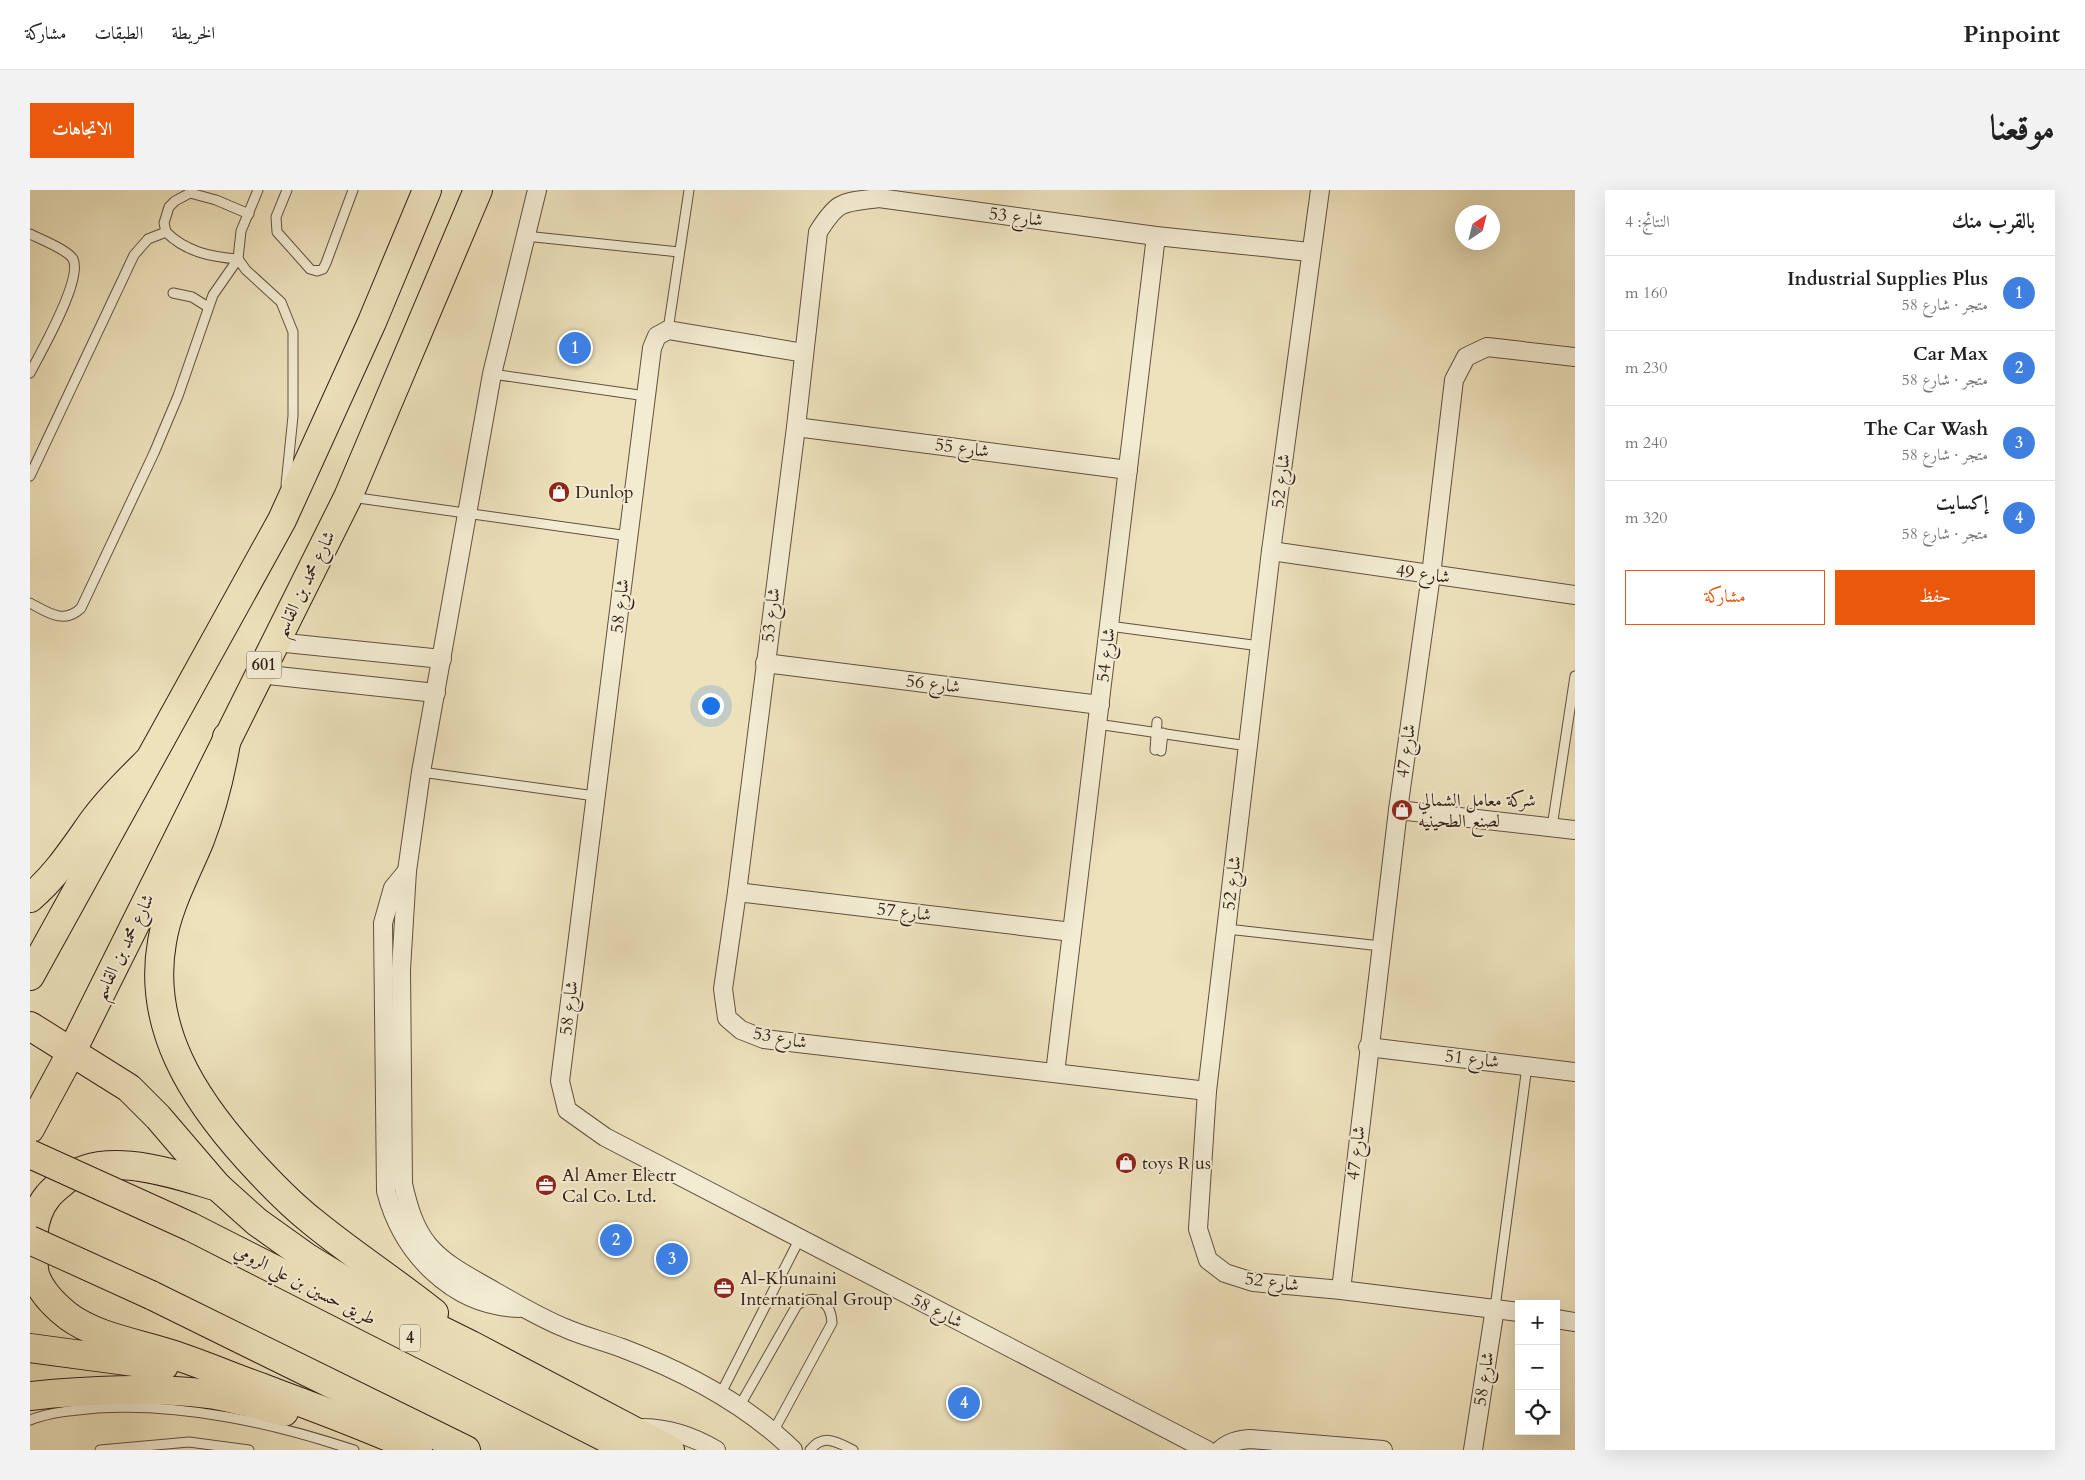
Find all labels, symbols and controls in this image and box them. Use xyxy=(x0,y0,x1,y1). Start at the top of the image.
text: Pinpoint xyxy=(1963,18,2060,51)
text: مشاركة xyxy=(25,21,66,46)
text: الطبقات xyxy=(94,21,143,46)
text: الخريطة xyxy=(171,21,215,46)
button: الاتجاهات xyxy=(30,103,134,158)
text: موقعنا xyxy=(1990,104,2055,152)
street label: شارع 53 xyxy=(987,201,1045,235)
north arrow xyxy=(1455,205,1500,250)
text: بالقرب منك xyxy=(1952,207,2035,236)
text: النتائج: 4 xyxy=(1625,211,1670,233)
text: Industrial Supplies Plus xyxy=(1787,266,1988,292)
text: 160 m xyxy=(1625,282,1667,304)
text: 1 xyxy=(2015,282,2023,304)
text: متجر · شارع 58 xyxy=(1902,294,1988,316)
pin: 1 xyxy=(559,329,591,367)
text: Car Max xyxy=(1913,341,1988,367)
text: 230 m xyxy=(1625,357,1667,379)
text: 2 xyxy=(2015,357,2023,379)
text: متجر · شارع 58 xyxy=(1902,369,1988,391)
text: The Car Wash xyxy=(1863,416,1988,442)
street label: شارع 55 xyxy=(933,432,991,466)
text: 240 m xyxy=(1625,432,1667,454)
text: 3 xyxy=(2015,432,2023,454)
text: متجر · شارع 58 xyxy=(1902,444,1988,466)
street label: شارع 52 xyxy=(1265,452,1299,510)
shop icon: Dunlop xyxy=(547,480,571,504)
place label: Dunlop xyxy=(575,480,634,505)
text: إكسايت xyxy=(1936,490,1988,516)
text: 320 m xyxy=(1625,507,1667,529)
text: 4 xyxy=(2015,507,2023,529)
text: متجر · شارع 58 xyxy=(1902,523,1988,545)
street label: شارع محمد بن القاسم xyxy=(269,527,346,643)
street label: شارع 49 xyxy=(1394,558,1452,592)
button: مشاركة xyxy=(1625,570,1825,625)
button: حفظ xyxy=(1835,570,2035,625)
street label: شارع 58 xyxy=(604,577,638,635)
street label: شارع 53 xyxy=(755,586,789,644)
street label: شارع 54 xyxy=(1090,626,1124,684)
road number: 601 xyxy=(246,652,282,678)
street label: شارع 56 xyxy=(904,668,962,702)
your location xyxy=(698,693,724,719)
street label: شارع 47 xyxy=(1390,722,1424,780)
place label: شركة معامل الشمالي لصنع الطحينيه xyxy=(1418,788,1536,837)
shop icon: شركة معامل الشمالي لصنع الطحينيه xyxy=(1390,798,1414,822)
street label: شارع 52 xyxy=(1216,854,1250,912)
street label: شارع محمد بن القاسم xyxy=(88,890,165,1006)
street label: شارع 57 xyxy=(875,896,933,930)
street label: شارع 58 xyxy=(553,979,587,1037)
street label: شارع 53 xyxy=(750,1021,809,1057)
street label: شارع 51 xyxy=(1443,1043,1501,1077)
street label: شارع 47 xyxy=(1340,1124,1374,1182)
shop icon: toys R us xyxy=(1114,1151,1138,1175)
place label: toys R us xyxy=(1142,1151,1211,1176)
place label: Al Amer Electr Cal Co. Ltd. xyxy=(562,1163,677,1209)
office icon: Al Amer Electr Cal Co. Ltd. xyxy=(534,1173,558,1197)
pin: 2 xyxy=(600,1221,632,1259)
street label: طريق حسين بن علي الرومي xyxy=(228,1238,380,1335)
pin: 3 xyxy=(656,1240,688,1278)
place label: Al-Khunaini International Group xyxy=(740,1266,893,1312)
street label: شارع 52 xyxy=(1243,1266,1301,1300)
office icon: Al-Khunaini International Group xyxy=(712,1276,736,1300)
street label: شارع 58 xyxy=(906,1287,967,1336)
map controls xyxy=(1515,1300,1560,1435)
button: + xyxy=(1515,1300,1560,1345)
road number: 4 xyxy=(400,1324,420,1352)
button: − xyxy=(1515,1345,1560,1390)
street label: شارع 58 xyxy=(1467,1350,1503,1408)
pin: 4 xyxy=(948,1384,980,1422)
button: locate xyxy=(1515,1390,1560,1435)

